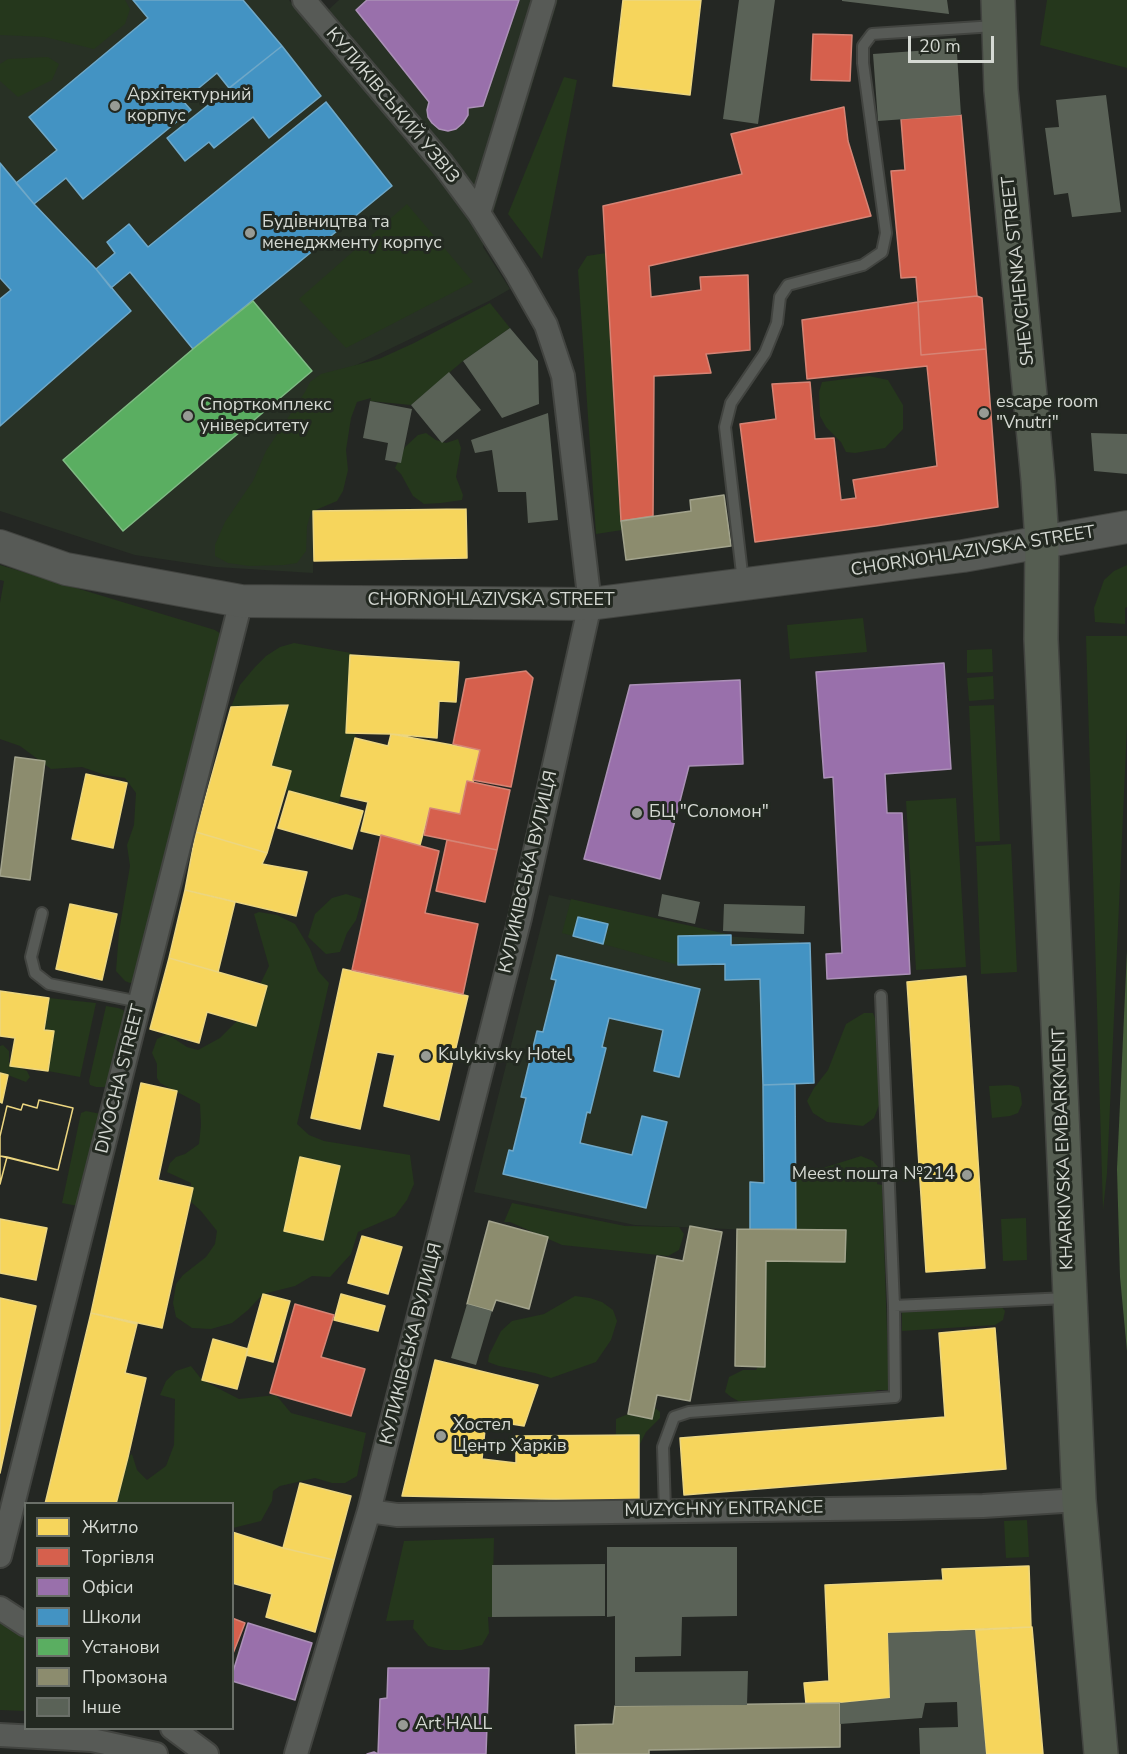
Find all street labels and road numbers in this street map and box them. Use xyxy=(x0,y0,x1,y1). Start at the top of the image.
street label: КУЛИКІВСЬКИЙ УЗВІЗ xyxy=(321,24,463,188)
street label: SHEVCHENKA STREET xyxy=(998,175,1040,367)
street label: CHORNOHLAZIVSKA STREET xyxy=(849,522,1097,582)
street label: CHORNOHLAZIVSKA STREET xyxy=(367,590,615,612)
street label: КУЛИКІВСЬКА ВУЛИЦЯ xyxy=(495,769,563,975)
street label: DIVOCHA STREET xyxy=(92,1002,150,1156)
street label: KHARKIVSKA EMBARKMENT xyxy=(1049,1028,1079,1270)
street label: КУЛИКІВСЬКА ВУЛИЦЯ xyxy=(376,1241,448,1447)
street label: MUZYCHNY ENTRANCE xyxy=(624,1497,824,1523)

